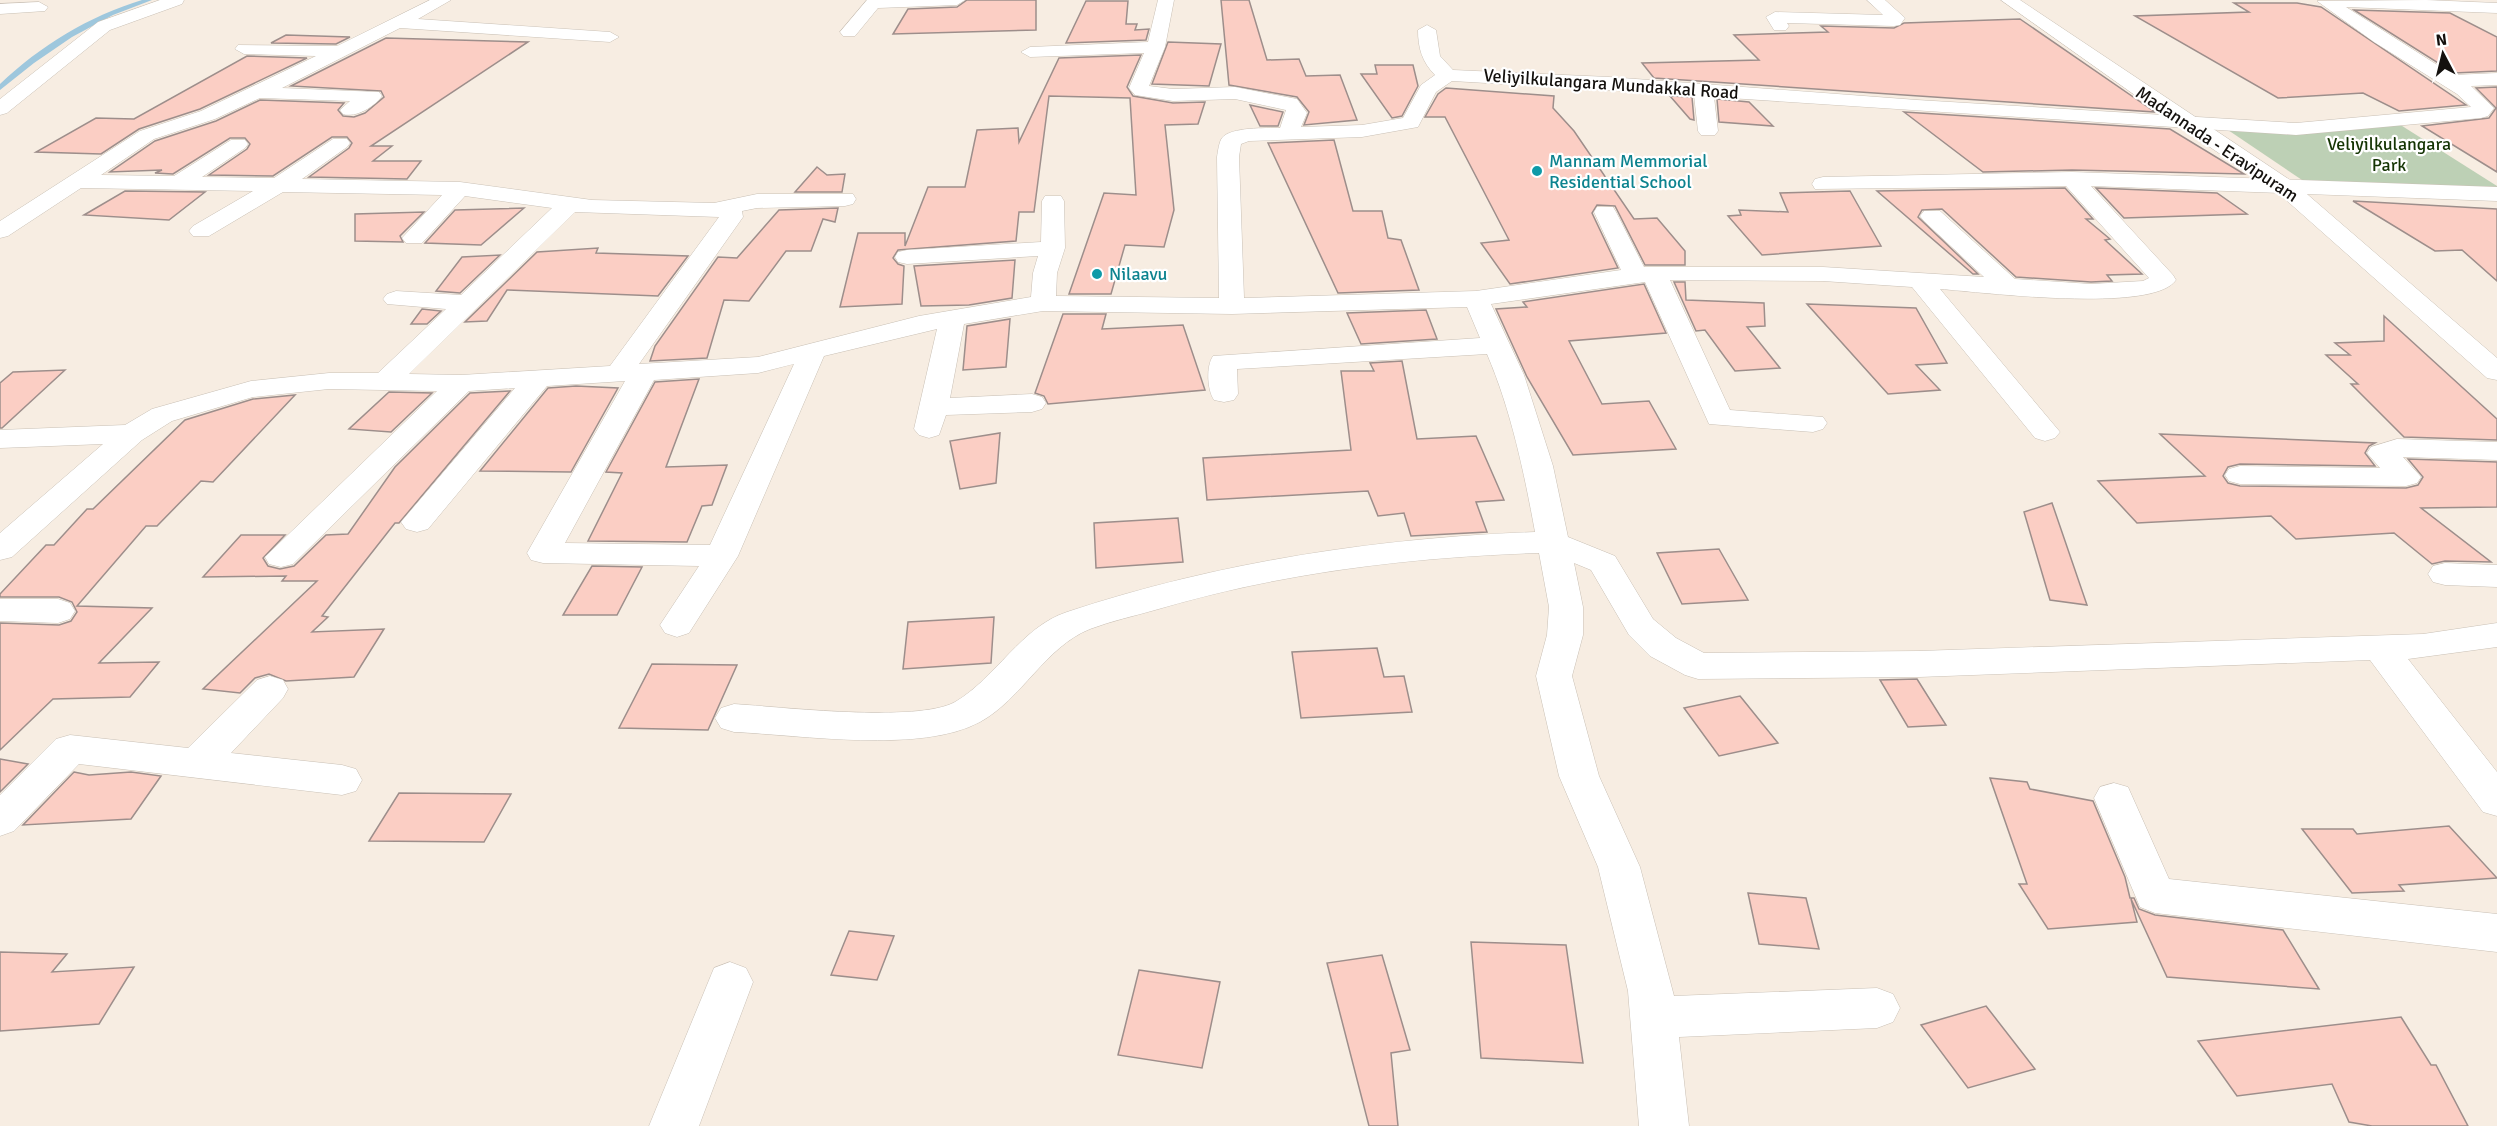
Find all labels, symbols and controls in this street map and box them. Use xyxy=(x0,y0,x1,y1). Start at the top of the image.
north arrow xyxy=(2413,24,2473,84)
text: N xyxy=(2435,30,2448,51)
street label: Veliyilkulangara Mundakkal Road xyxy=(1483,64,1739,104)
street label: Madannada - Eravipuram xyxy=(2131,81,2303,207)
park label: Veliyilkulangara Park xyxy=(2327,133,2451,176)
place label: Mannam Memmorial Residential School xyxy=(1549,150,1708,193)
marker: Mannam Memmorial Residential School xyxy=(1530,164,1544,178)
place label: Nilaavu xyxy=(1109,263,1167,285)
marker: Nilaavu xyxy=(1090,267,1104,281)

